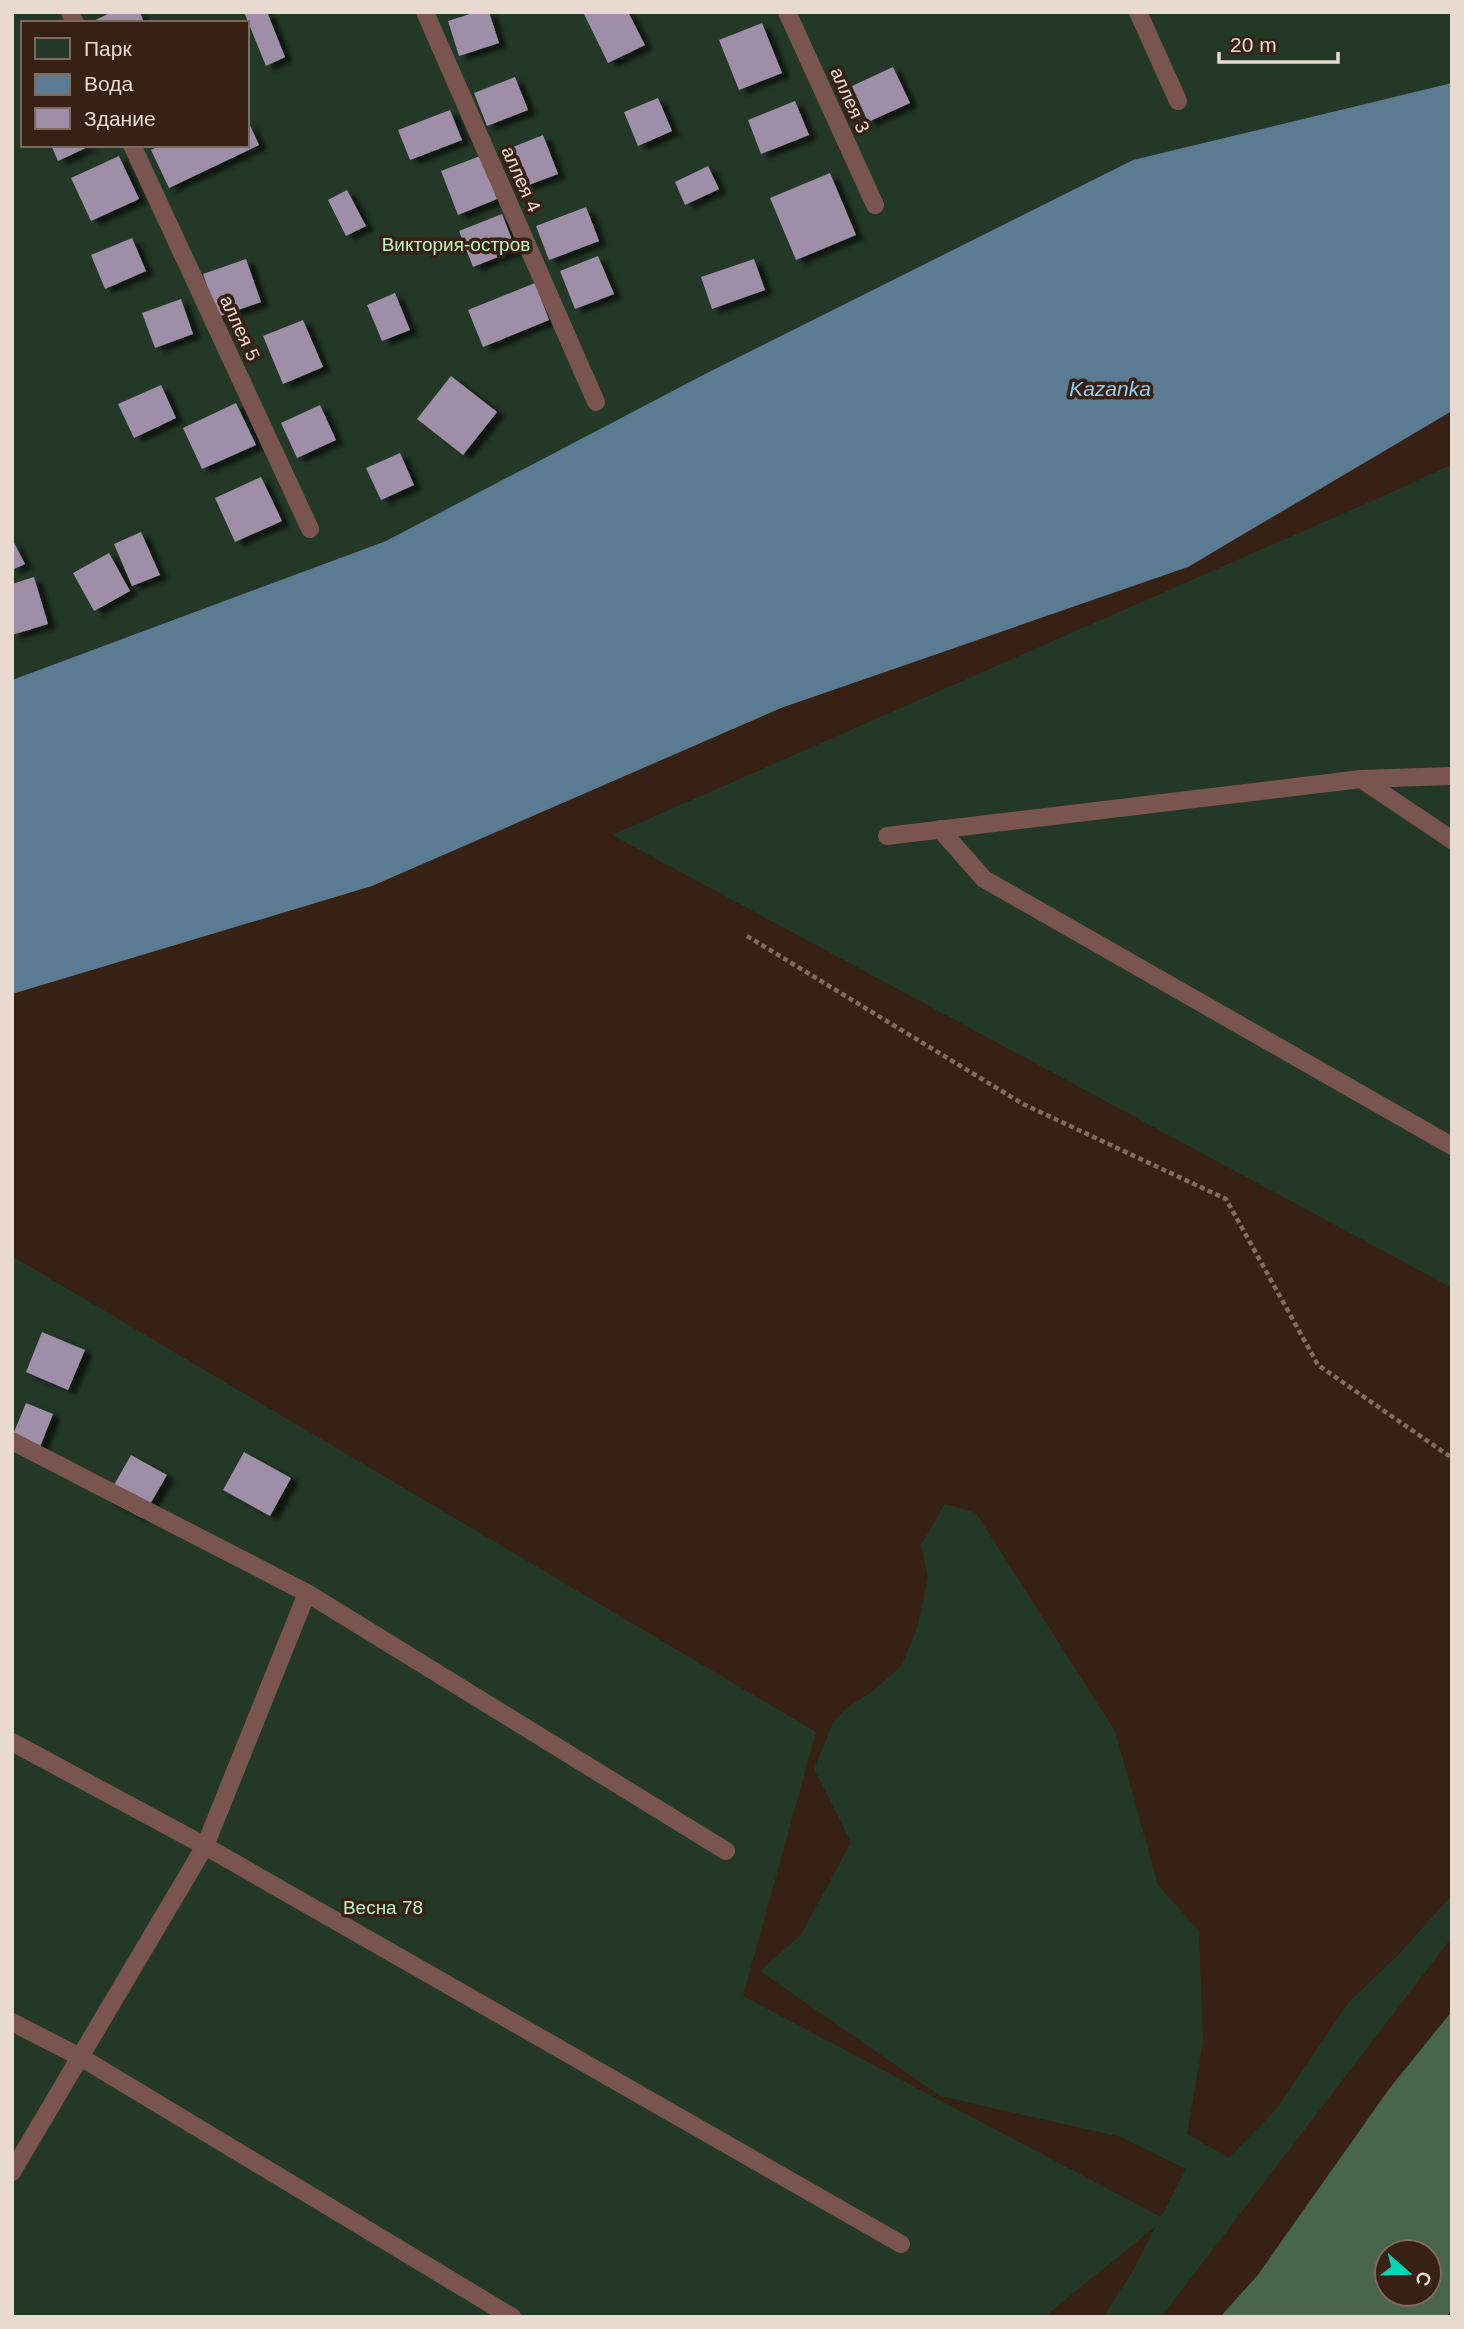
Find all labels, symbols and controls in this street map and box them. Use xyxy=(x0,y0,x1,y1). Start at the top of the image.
legend xyxy=(21,21,248,147)
scale bar xyxy=(1219,21,1338,65)
text: 20 m xyxy=(1230,33,1277,56)
text: Парк xyxy=(84,37,132,60)
street label: аллея 3 xyxy=(826,64,874,136)
text: Вода xyxy=(84,72,133,95)
text: Здание xyxy=(84,107,156,130)
street label: аллея 4 xyxy=(497,143,545,215)
park label: Виктория-остров xyxy=(382,234,530,255)
street label: аллея 5 xyxy=(216,292,264,364)
water label: Kazanka xyxy=(1069,377,1151,400)
park label: Весна 78 xyxy=(343,1897,423,1918)
north arrow xyxy=(1373,2238,1443,2308)
text: С xyxy=(1411,2269,1436,2289)

